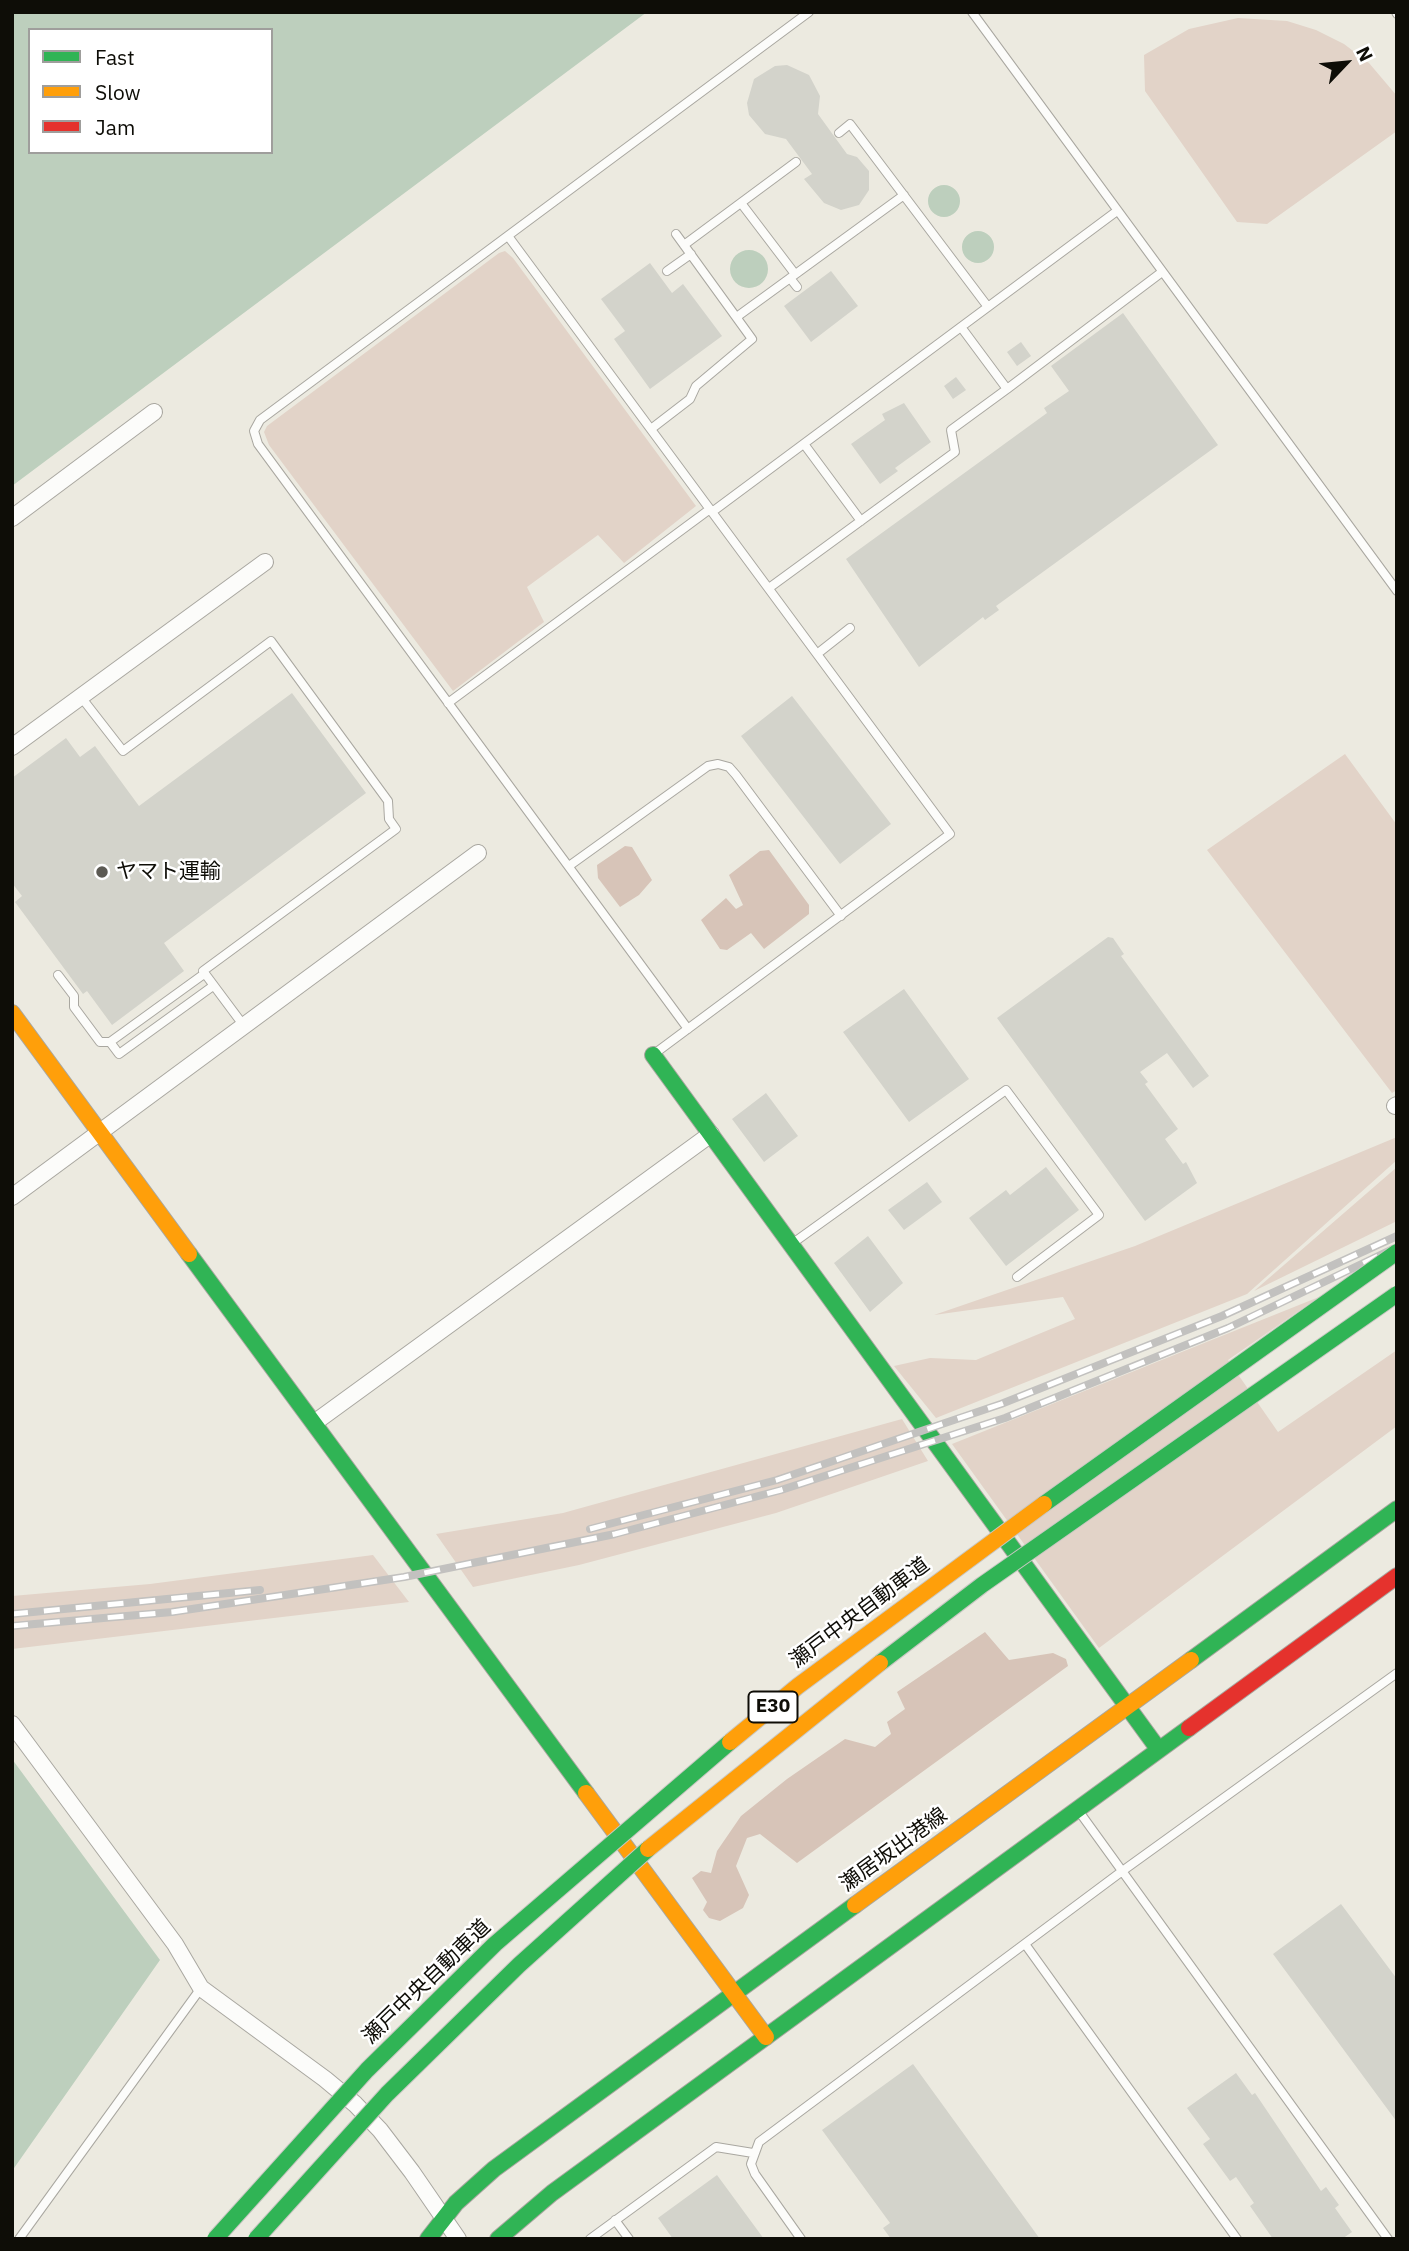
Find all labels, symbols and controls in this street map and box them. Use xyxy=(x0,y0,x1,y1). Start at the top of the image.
legend xyxy=(28,28,273,154)
north arrow xyxy=(1311,28,1381,98)
text: N xyxy=(1351,42,1379,65)
text: Fast xyxy=(95,43,135,71)
text: Slow xyxy=(95,78,141,106)
text: Jam xyxy=(95,113,135,141)
place label: ヤマト運輸 xyxy=(116,859,221,885)
marker: ヤマト運輸 xyxy=(94,864,110,880)
street label: 瀬戸中央自動車道 xyxy=(785,1552,935,1674)
road number: E30 xyxy=(748,1692,798,1722)
street label: 瀬居坂出港線 xyxy=(836,1803,952,1897)
street label: 瀬戸中央自動車道 xyxy=(358,1915,496,2049)

